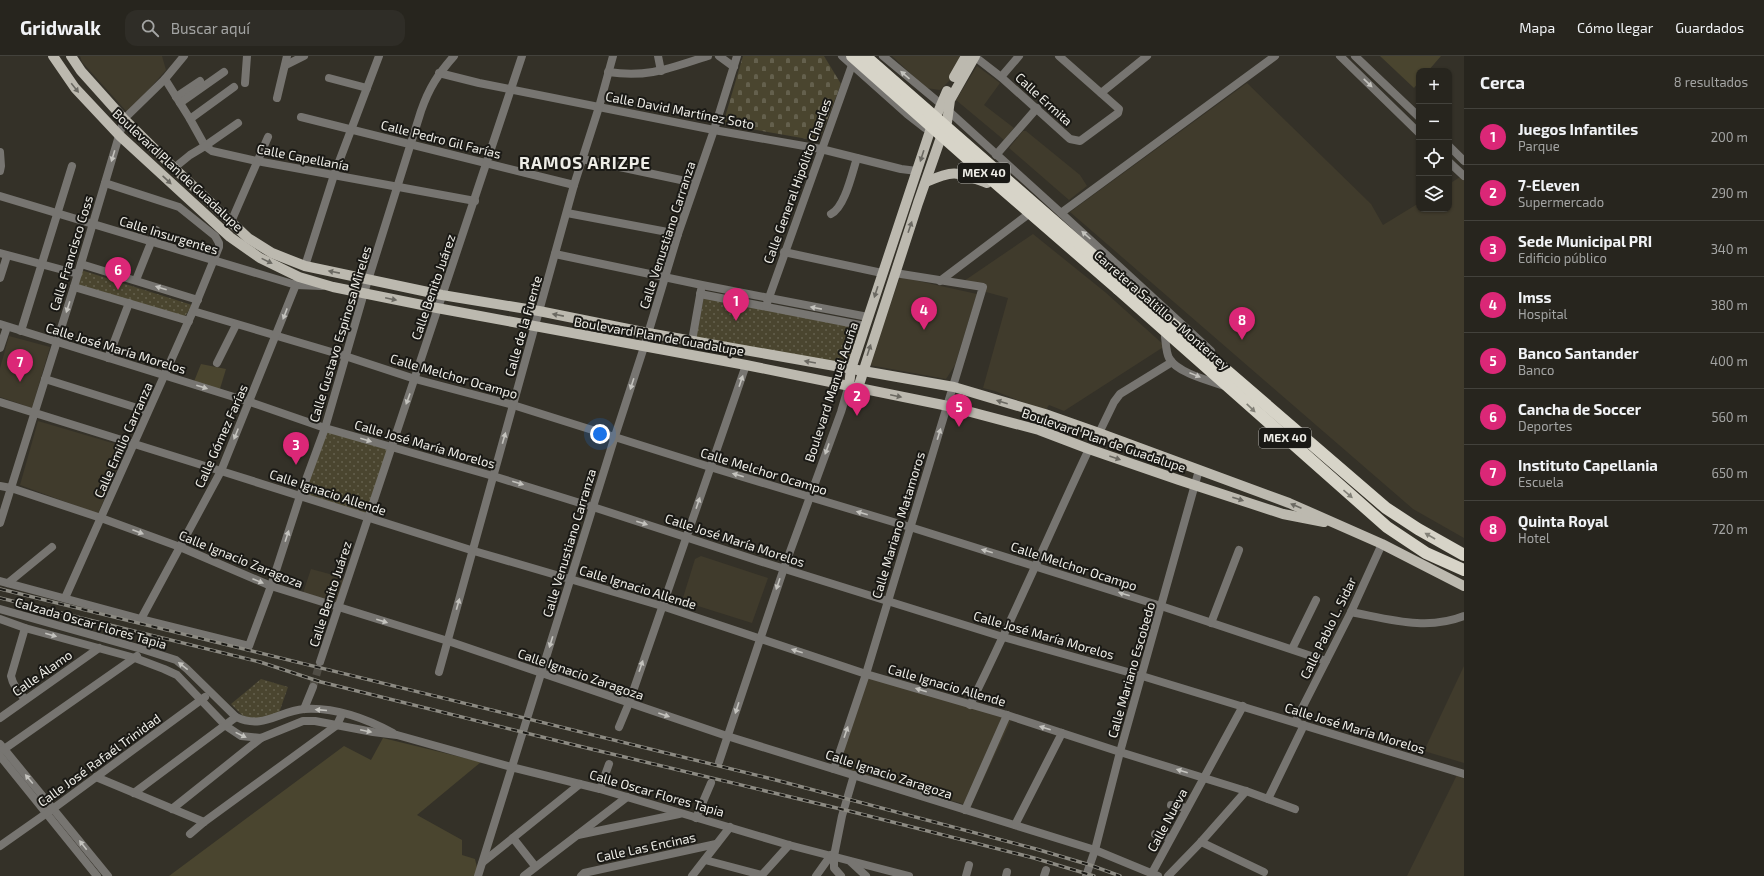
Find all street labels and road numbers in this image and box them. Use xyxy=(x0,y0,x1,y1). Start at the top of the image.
street label: Calle Ermita xyxy=(1012,69,1076,129)
street label: Calle David Martínez Soto xyxy=(604,88,756,132)
street label: Calle General Hipólito Charles xyxy=(760,96,834,266)
street label: Boulevard Plan de Guadalupe xyxy=(109,105,247,235)
street label: Calle Pedro Gil Farías xyxy=(379,116,503,162)
street label: Calle Capellanía xyxy=(255,140,351,174)
street label: Calle Venustiano Carranza xyxy=(636,159,698,311)
road number: MEX 40 xyxy=(958,163,1010,183)
street label: Calle Francisco Coss xyxy=(46,193,96,313)
street label: Calle Insurgentes xyxy=(118,212,220,258)
street label: Calle Benito Juárez xyxy=(407,232,459,342)
street label: Calle Gustavo Espinosa Mireles xyxy=(305,244,375,424)
street label: Carretera Saltillo - Monterrey xyxy=(1091,247,1233,373)
street label: Calle de la Fuente xyxy=(501,274,545,378)
street label: Boulevard Plan de Guadalupe xyxy=(573,313,745,359)
street label: Calle José María Morelos xyxy=(44,319,188,377)
street label: Boulevard Manuel Acuña xyxy=(801,320,861,464)
street label: Calle Melchor Ocampo xyxy=(388,350,520,402)
street label: Calle Emilio Carranza xyxy=(90,380,156,500)
street label: Calle Gómez Farías xyxy=(191,382,251,490)
street label: Boulevard Plan de Guadalupe xyxy=(1020,404,1188,476)
street label: Calle José María Morelos xyxy=(353,416,497,472)
road number: MEX 40 xyxy=(1259,428,1311,448)
street label: Calle Melchor Ocampo xyxy=(699,444,829,498)
street label: Calle Mariano Matamoros xyxy=(868,450,928,600)
street label: Calle Ignacio Allende xyxy=(268,466,388,518)
street label: Calle Venustiano Carranza xyxy=(539,467,599,619)
street label: Calle José María Morelos xyxy=(663,510,807,570)
street label: Calle Ignacio Zaragoza xyxy=(177,527,305,591)
street label: Calle Melchor Ocampo xyxy=(1009,538,1139,594)
street label: Calle Benito Juárez xyxy=(305,539,355,649)
street label: Calle Ignacio Allende xyxy=(577,562,699,612)
street label: Calle Pablo L. Sidar xyxy=(1296,574,1360,682)
street label: Calzada Oscar Flores Tapia xyxy=(13,594,169,652)
street label: Calle Mariano Escobedo xyxy=(1104,600,1158,740)
street label: Calle José María Morelos xyxy=(972,607,1116,663)
street label: Calle Ignacio Zaragoza xyxy=(516,645,646,703)
street label: Calle Álamo xyxy=(8,646,75,700)
street label: Calle Ignacio Allende xyxy=(886,661,1008,709)
street label: Calle José María Morelos xyxy=(1283,699,1427,757)
street label: Calle José Rafaél Trinidad xyxy=(34,710,164,810)
street label: Calle Ignacio Zaragoza xyxy=(823,746,955,802)
street label: Calle Oscar Flores Tapia xyxy=(588,766,726,820)
street label: Calle Nueva xyxy=(1144,785,1190,855)
street label: Calle Las Encinas xyxy=(595,829,697,865)

